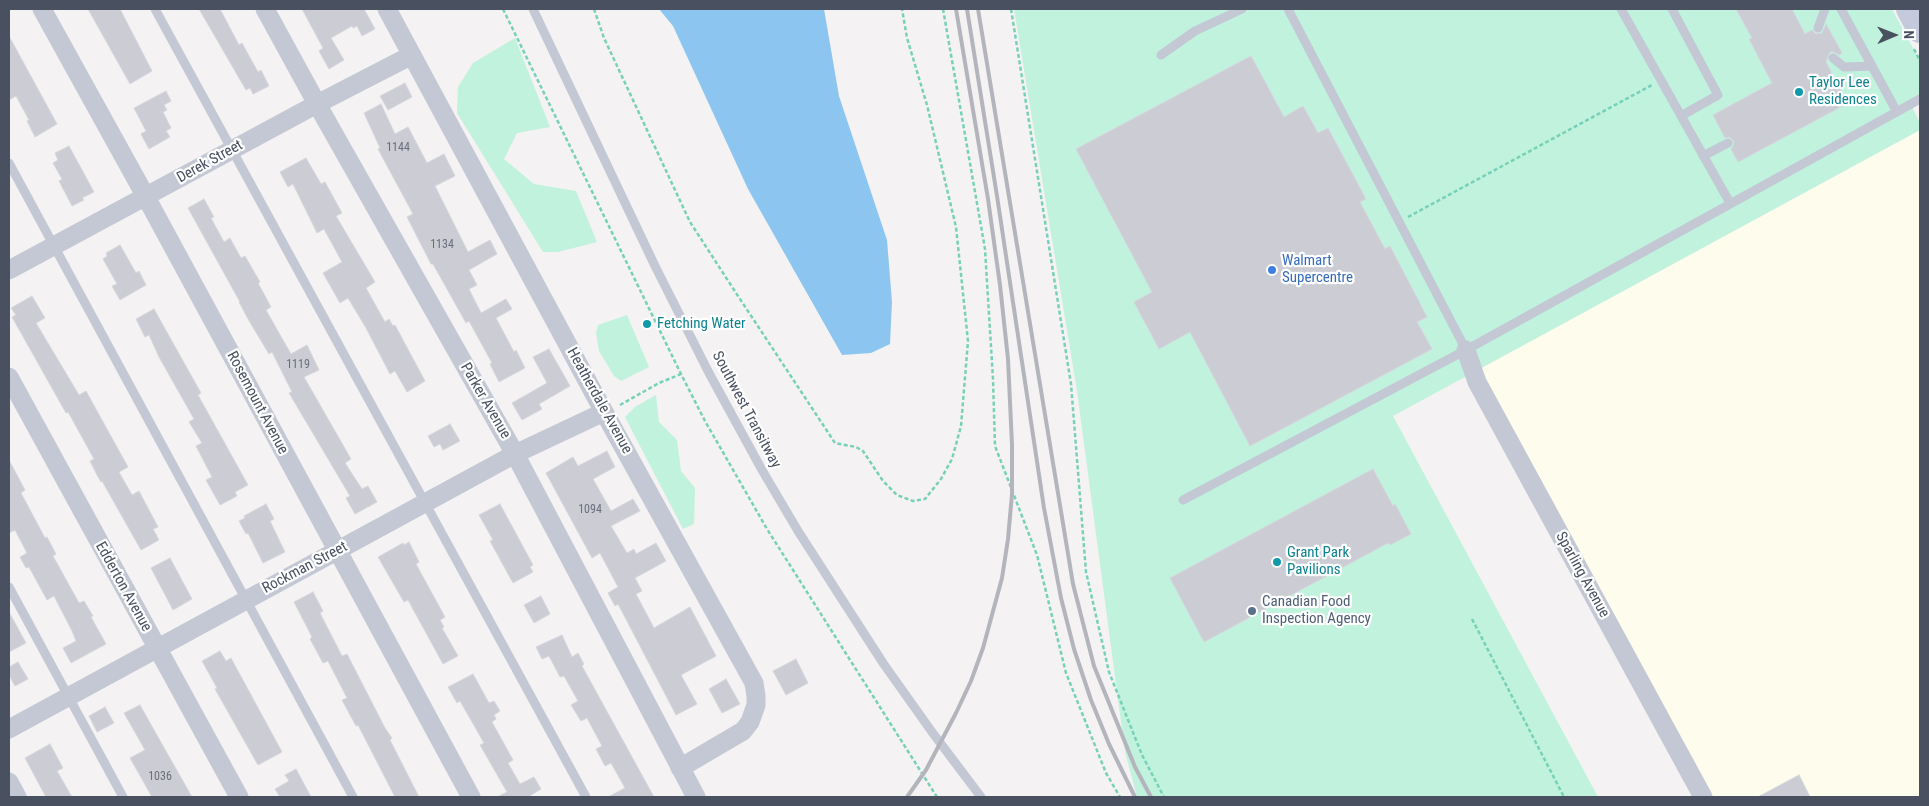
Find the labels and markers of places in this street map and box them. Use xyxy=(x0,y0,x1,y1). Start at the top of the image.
place label: Taylor Lee Residences xyxy=(1809,74,1877,109)
marker: Taylor Lee Residences xyxy=(1793,86,1805,98)
place label: Walmart Supercentre xyxy=(1282,252,1353,287)
marker: Walmart Supercentre xyxy=(1266,264,1278,276)
place label: Fetching Water xyxy=(657,315,746,333)
marker: Fetching Water xyxy=(641,318,653,330)
place label: Grant Park Pavilions xyxy=(1287,544,1349,579)
marker: Grant Park Pavilions xyxy=(1271,556,1283,568)
place label: Canadian Food Inspection Agency xyxy=(1262,593,1371,628)
marker: Canadian Food Inspection Agency xyxy=(1246,605,1258,617)

